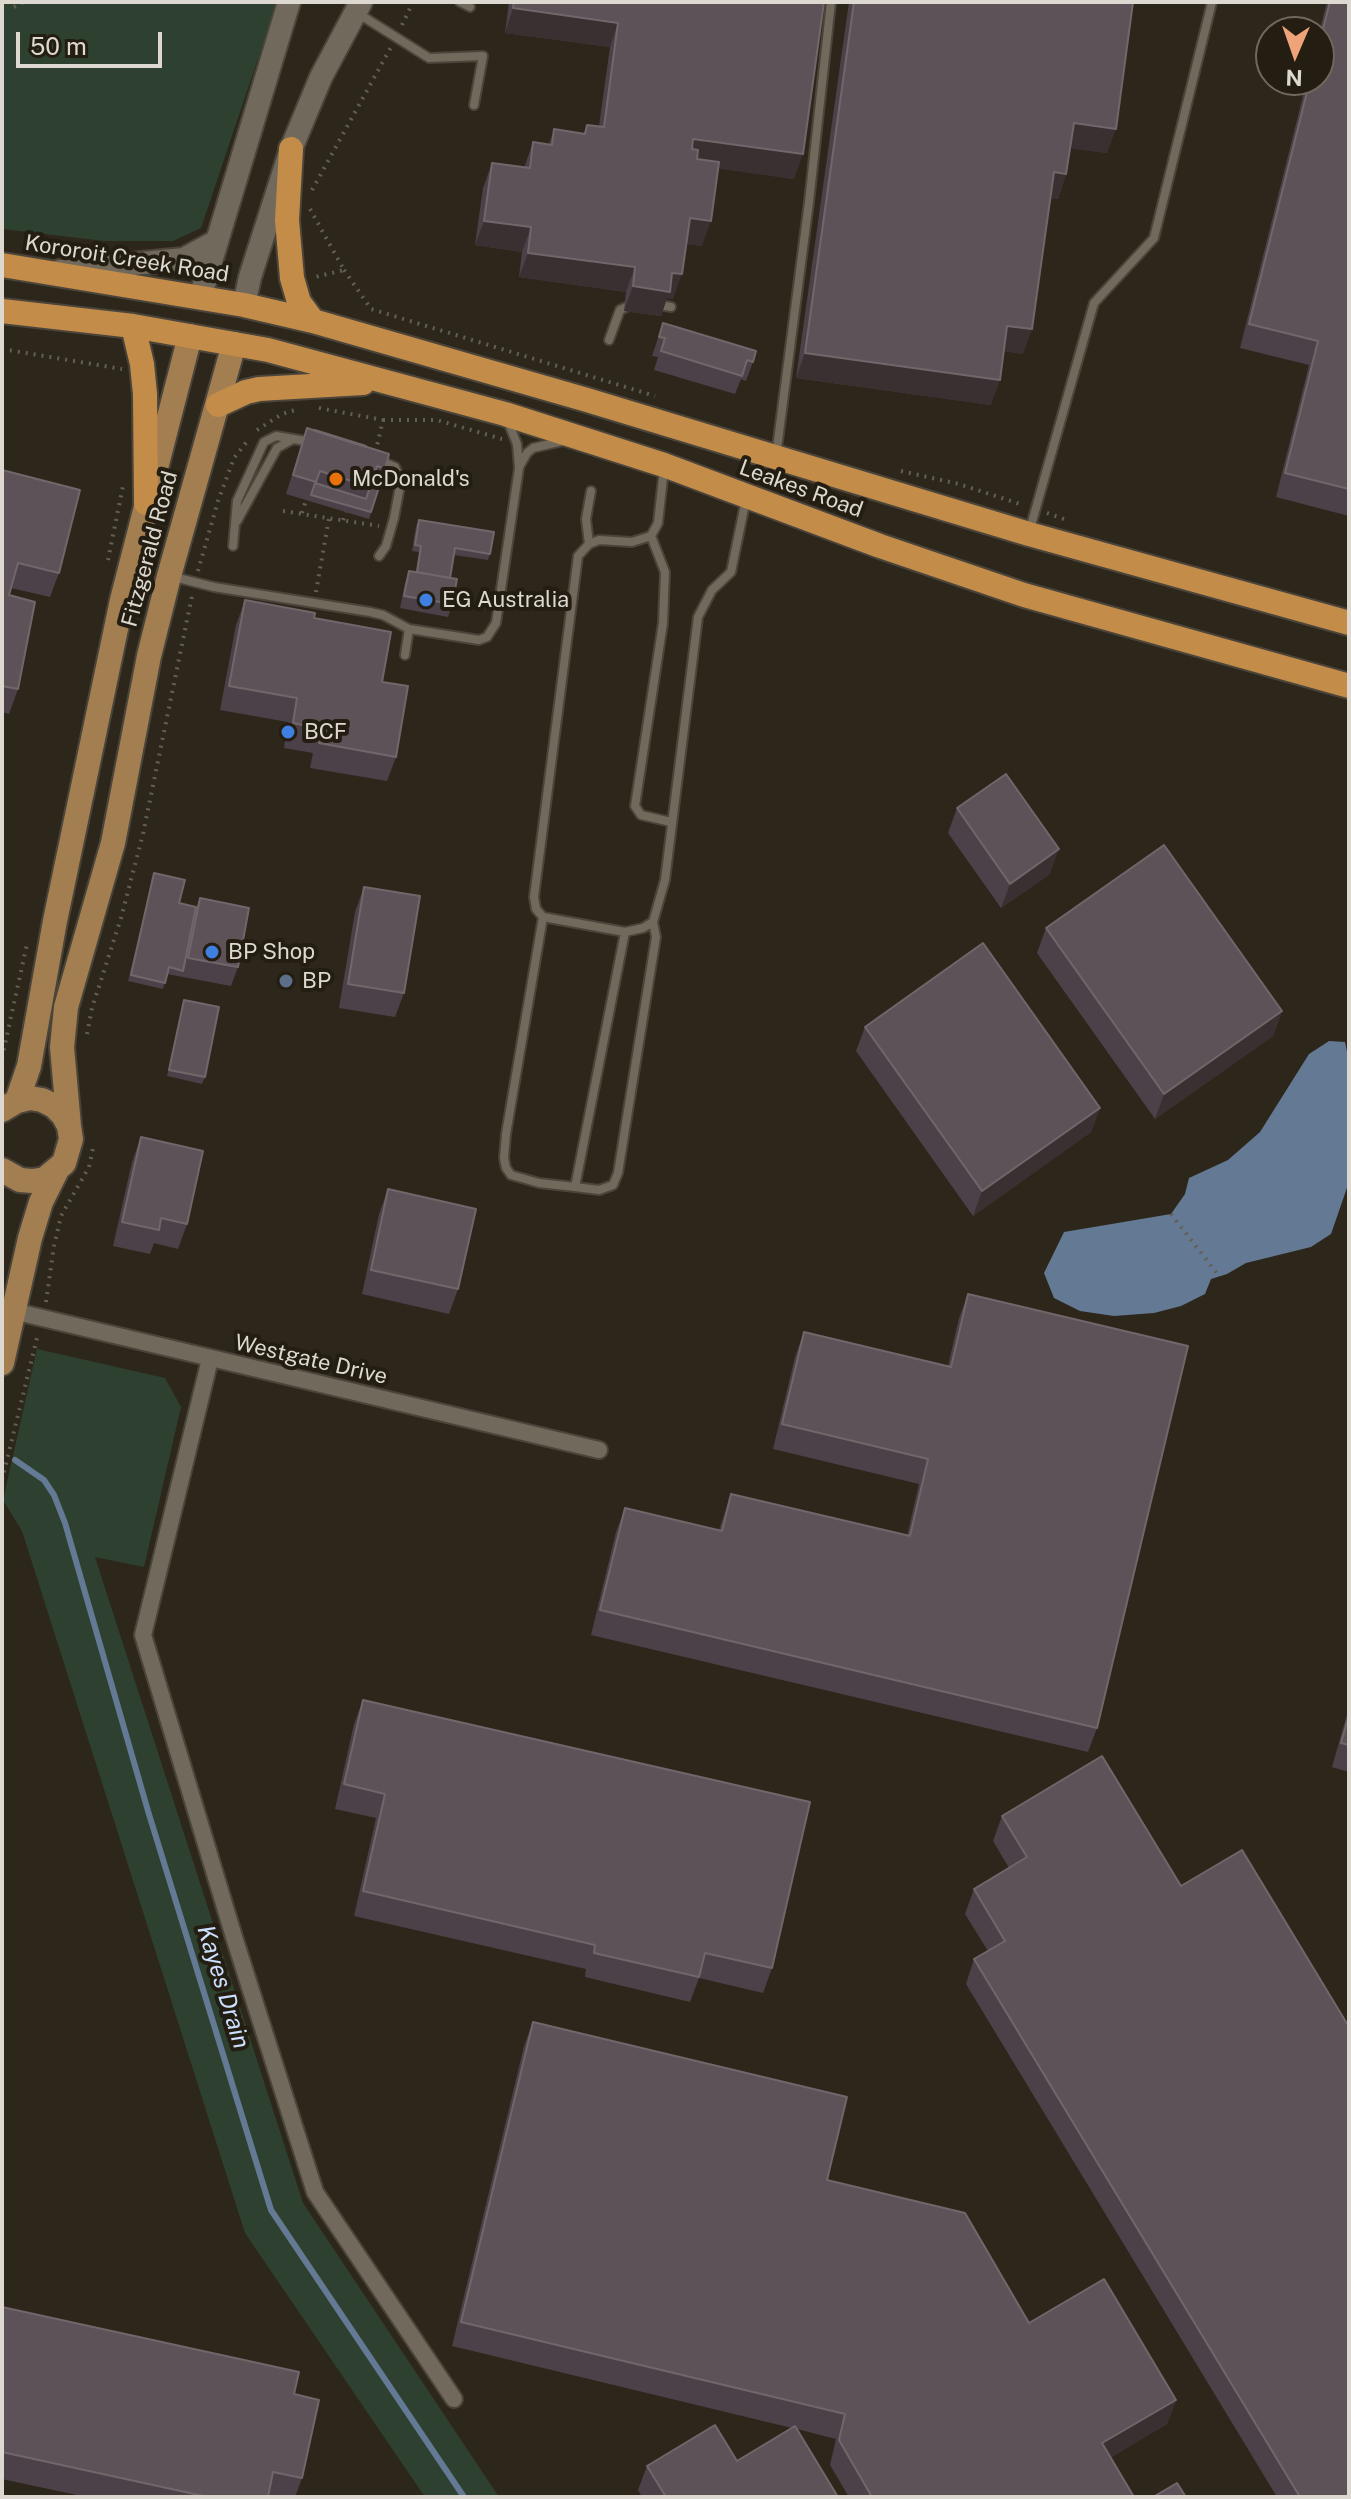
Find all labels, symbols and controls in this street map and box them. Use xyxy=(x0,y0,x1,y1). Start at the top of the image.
scale bar xyxy=(20,16,166,66)
north arrow xyxy=(1255,16,1335,96)
text: 50 m xyxy=(30,32,87,60)
text: N xyxy=(1285,65,1303,91)
street label: Kororoit Creek Road xyxy=(23,230,231,288)
street label: Leakes Road xyxy=(736,454,866,524)
place label: McDonald's xyxy=(352,466,470,492)
street label: Fitzgerald Road xyxy=(117,468,183,630)
marker: McDonald's xyxy=(327,470,345,488)
place label: EG Australia xyxy=(442,587,569,613)
marker: EG Australia xyxy=(417,591,435,609)
place label: BCF xyxy=(304,719,347,745)
marker: BCF xyxy=(279,723,297,741)
place label: BP Shop xyxy=(228,939,315,965)
marker: BP Shop xyxy=(203,943,221,961)
place label: BP xyxy=(302,968,331,994)
marker: BP xyxy=(277,972,295,990)
street label: Westgate Drive xyxy=(232,1330,390,1390)
water label: Kayes Drain xyxy=(191,1922,255,2052)

